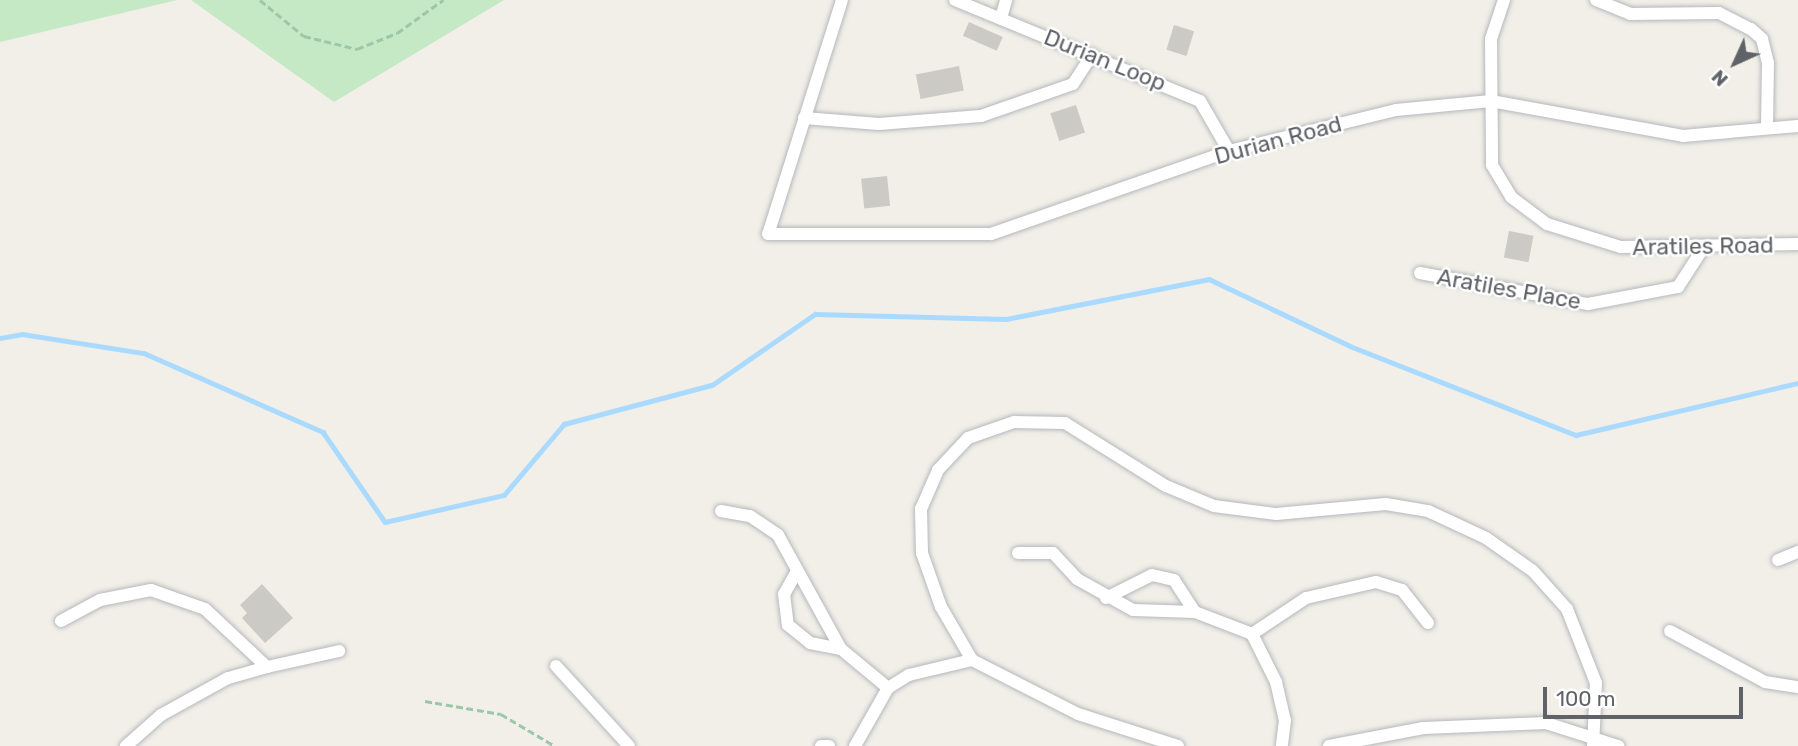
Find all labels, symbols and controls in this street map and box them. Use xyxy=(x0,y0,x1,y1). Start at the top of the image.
street label: Durian Loop xyxy=(1040,23,1170,97)
north arrow xyxy=(1700,28,1770,98)
text: N xyxy=(1707,65,1733,91)
street label: Durian Road xyxy=(1211,110,1345,170)
street label: Aratiles Road xyxy=(1632,231,1774,261)
street label: Aratiles Place xyxy=(1435,263,1583,315)
scale bar xyxy=(1546,672,1745,716)
text: 100 m xyxy=(1556,686,1615,711)

